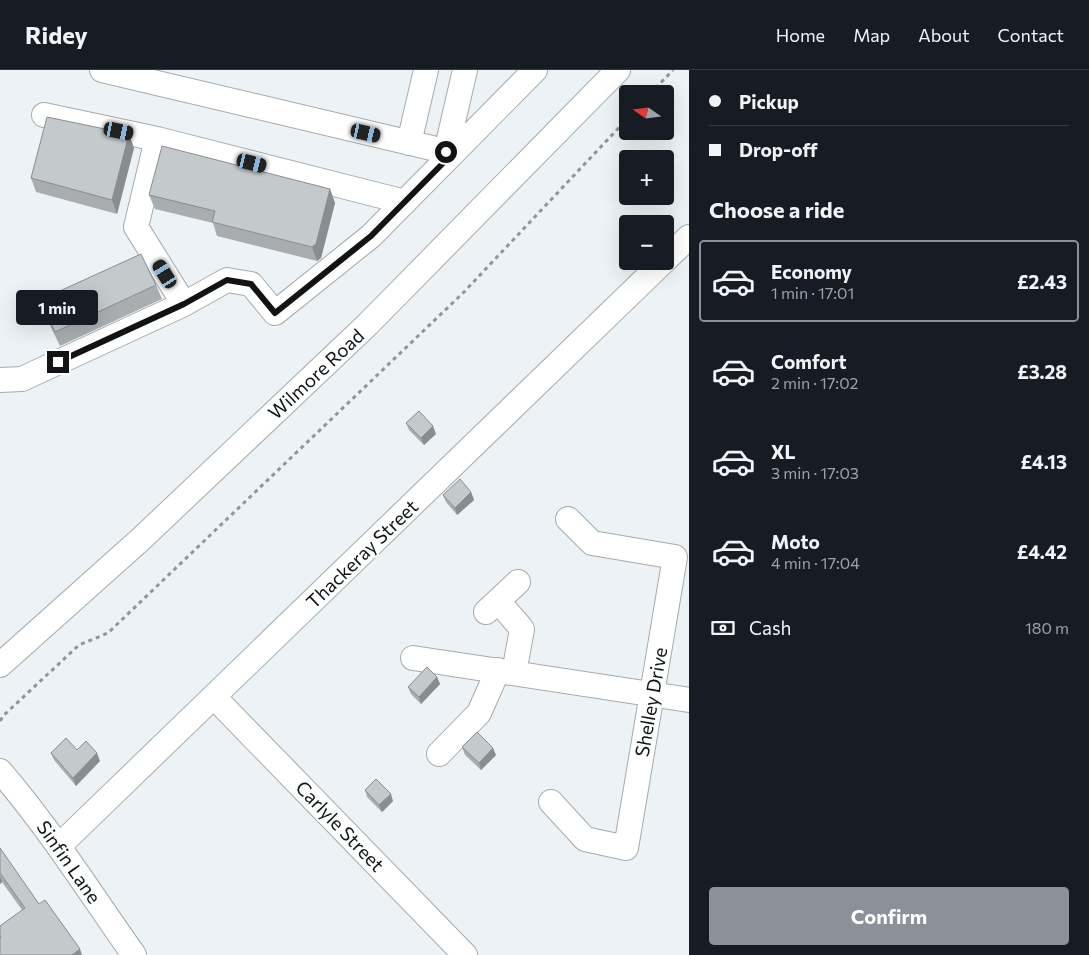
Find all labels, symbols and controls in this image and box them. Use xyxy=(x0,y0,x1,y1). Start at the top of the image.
text: Ridey xyxy=(25,20,88,49)
text: Home xyxy=(776,24,825,46)
text: Map xyxy=(853,24,890,46)
text: About xyxy=(918,24,970,46)
text: Contact xyxy=(998,24,1064,46)
north arrow xyxy=(619,85,674,140)
map controls xyxy=(619,85,674,270)
text: Pickup xyxy=(739,90,799,113)
car xyxy=(102,121,135,141)
car xyxy=(349,122,382,144)
text: Drop-off xyxy=(739,138,818,161)
route start xyxy=(435,141,457,163)
button: + xyxy=(619,150,674,205)
car xyxy=(235,152,268,174)
text: Choose a ride xyxy=(709,196,844,223)
button: − xyxy=(619,215,674,270)
car xyxy=(150,257,179,291)
icon: car xyxy=(711,259,756,304)
text: Economy xyxy=(771,260,852,283)
text: £2.43 xyxy=(1017,270,1067,293)
text: 1 min · 17:01 xyxy=(771,283,854,302)
callout: 1 min xyxy=(17,290,99,324)
text: 1 min xyxy=(38,298,76,317)
street label: Wilmore Road xyxy=(263,324,368,424)
icon: car xyxy=(711,349,756,394)
text: Comfort xyxy=(771,350,847,373)
route end xyxy=(47,351,69,373)
text: £3.28 xyxy=(1017,360,1067,383)
text: 2 min · 17:02 xyxy=(771,373,858,392)
icon: car xyxy=(711,439,756,484)
text: XL xyxy=(771,440,796,463)
text: £4.13 xyxy=(1021,450,1067,473)
text: 3 min · 17:03 xyxy=(771,463,859,482)
street label: Thackeray Street xyxy=(301,494,423,613)
icon: car xyxy=(711,529,756,574)
text: Moto xyxy=(771,530,820,553)
text: £4.42 xyxy=(1017,540,1067,563)
text: 4 min · 17:04 xyxy=(771,553,860,572)
icon: cash xyxy=(709,614,737,642)
text: Cash xyxy=(749,616,791,639)
text: 180 m xyxy=(1025,618,1069,637)
street label: Shelley Drive xyxy=(630,645,671,758)
street label: Carlyle Street xyxy=(291,775,390,876)
street label: Sinfin Lane xyxy=(33,816,106,907)
button: Confirm xyxy=(709,887,1069,945)

